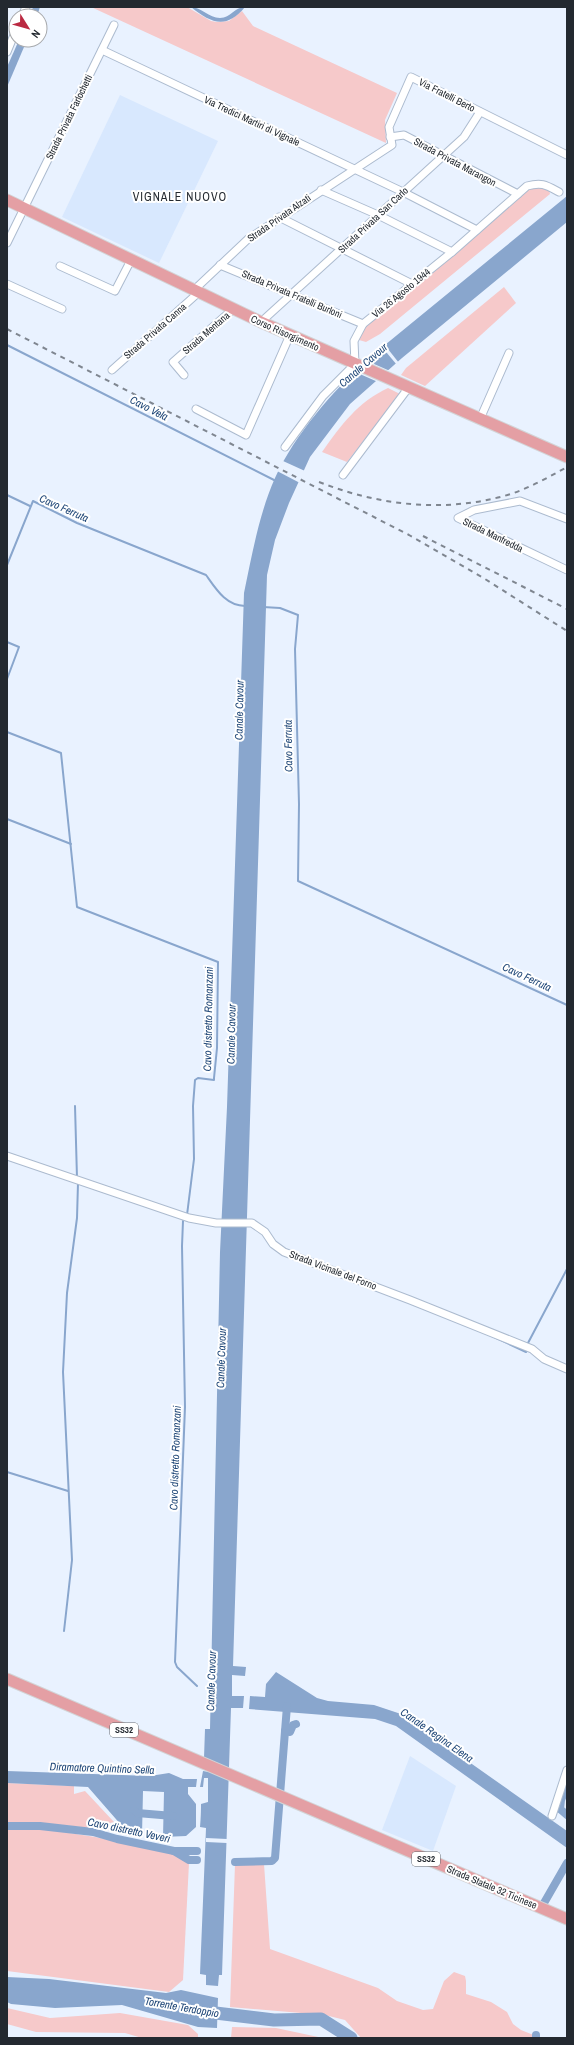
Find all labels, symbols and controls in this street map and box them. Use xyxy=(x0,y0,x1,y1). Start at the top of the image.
north arrow xyxy=(8,8,48,48)
text: N xyxy=(28,27,44,41)
street label: Strada Privata Farlochetti xyxy=(43,72,95,162)
street label: Via Fratelli Berto xyxy=(417,75,478,115)
street label: Via Tredici Martiri di Vignale xyxy=(202,93,303,149)
street label: Strada Privata Marangon xyxy=(411,135,499,189)
street label: Strada Privata San Carlo xyxy=(335,184,411,256)
district label: VIGNALE NUOVO xyxy=(133,189,227,205)
street label: Strada Privata Alzati xyxy=(245,191,313,245)
street label: Via 26 Agosto 1944 xyxy=(369,265,433,321)
street label: Strada Privata Fratelli Burloni xyxy=(240,267,344,321)
street label: Strada Privata Canna xyxy=(121,300,189,362)
street label: Strada Mentana xyxy=(180,309,233,357)
street label: Corso Risorgimento xyxy=(249,312,322,354)
water label: Canale Cavour xyxy=(336,339,391,390)
water label: Cavo Vela xyxy=(128,392,170,424)
water label: Cavo Ferruta xyxy=(37,491,91,525)
street label: Strada Manfredda xyxy=(461,515,526,555)
water label: Canale Cavour xyxy=(231,679,247,740)
water label: Cavo Ferruta xyxy=(281,720,295,772)
water label: Cavo Ferruta xyxy=(500,960,554,994)
water label: Cavo distretto Romanzani xyxy=(200,966,216,1072)
water label: Canale Cavour xyxy=(223,1003,239,1064)
street label: Strada Vicinale del Forno xyxy=(288,1247,379,1293)
water label: Canale Cavour xyxy=(213,1327,229,1388)
water label: Cavo distretto Romanzani xyxy=(166,1405,184,1511)
water label: Canale Cavour xyxy=(203,1650,219,1711)
water label: Canale Regina Elena xyxy=(398,1705,476,1765)
road number: SS32 xyxy=(110,1723,138,1737)
water label: Diramatore Quintino Sella xyxy=(49,1759,155,1777)
water label: Cavo distretto Veveri xyxy=(86,1814,172,1846)
road number: SS32 xyxy=(412,1852,440,1866)
street label: Strada Statale 32 Ticinese xyxy=(445,1862,539,1912)
water label: Torrente Terdoppio xyxy=(144,1994,220,2020)

